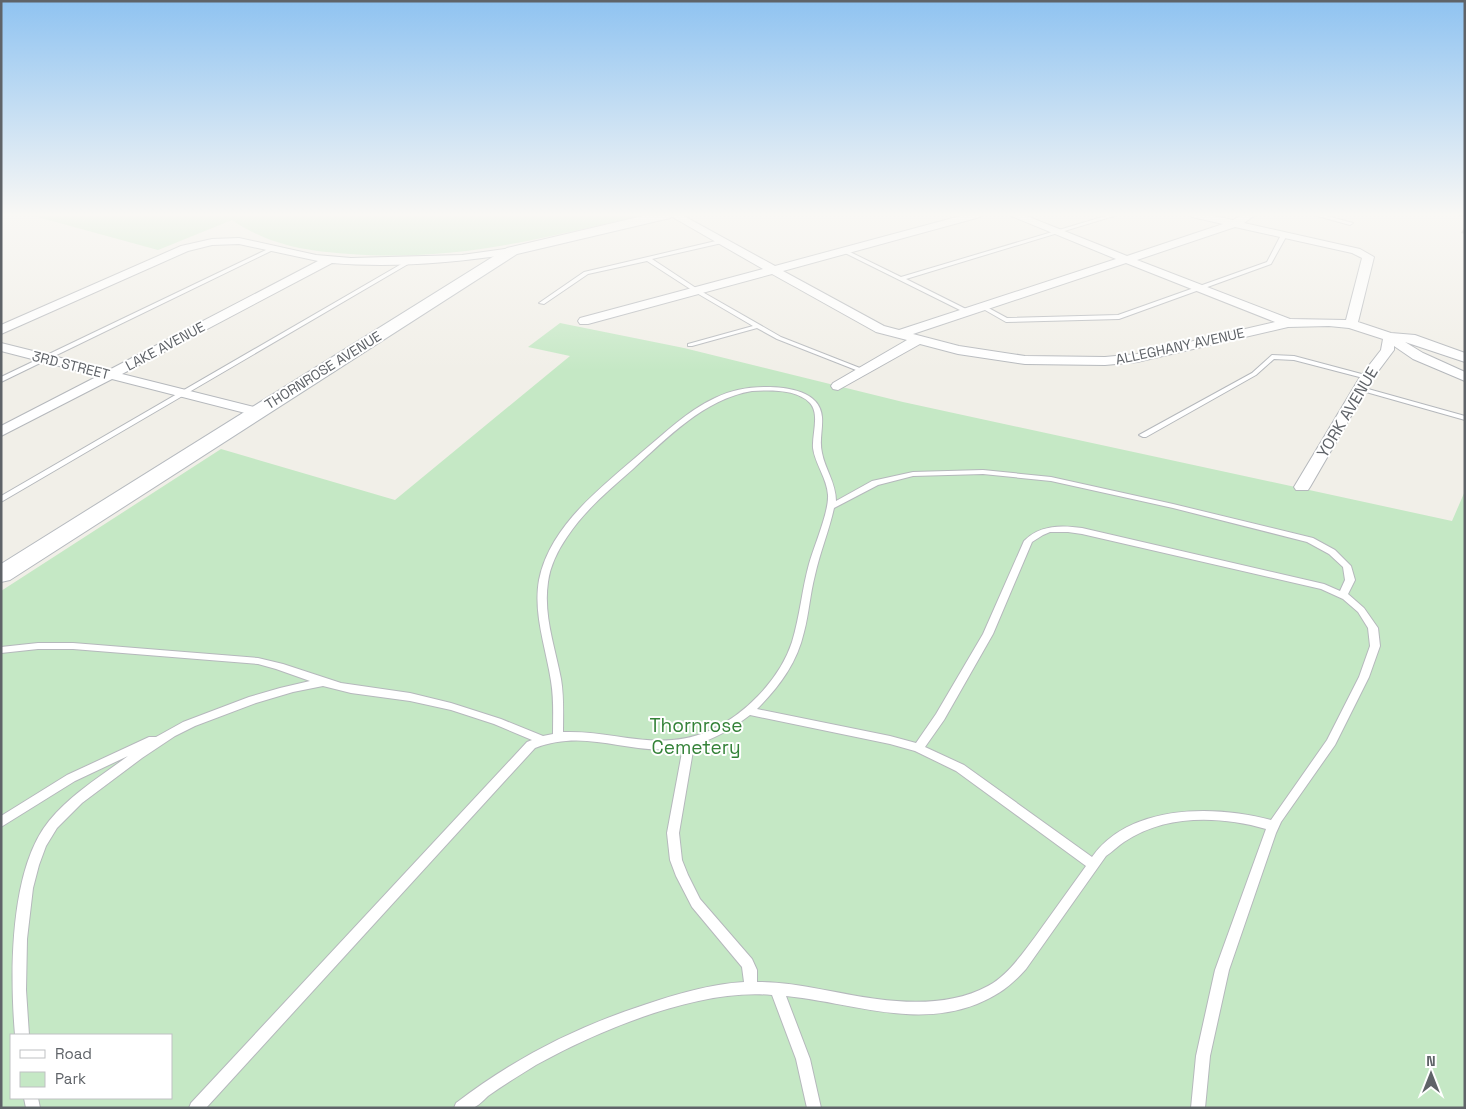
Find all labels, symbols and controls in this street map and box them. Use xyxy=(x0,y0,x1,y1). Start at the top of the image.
street label: LAKE AVENUE xyxy=(122,317,208,374)
street label: ALLEGHANY AVENUE xyxy=(1114,324,1246,368)
street label: THORNROSE AVENUE xyxy=(261,327,385,413)
street label: 3RD STREET xyxy=(30,347,112,383)
street label: YORK AVENUE xyxy=(1312,363,1383,461)
park label: Thornrose Cemetery xyxy=(649,713,743,760)
legend xyxy=(10,1034,172,1099)
text: Road xyxy=(55,1044,92,1063)
north arrow xyxy=(1406,1049,1456,1099)
text: N xyxy=(1426,1052,1436,1070)
text: Park xyxy=(55,1069,86,1088)

